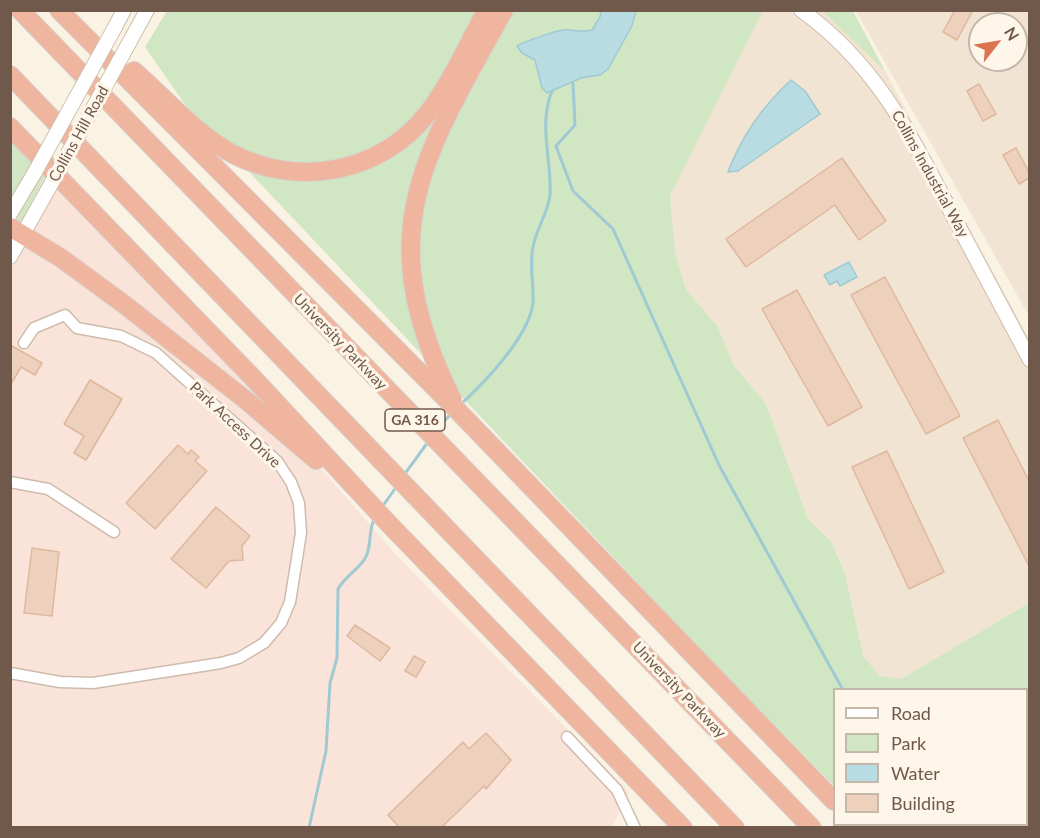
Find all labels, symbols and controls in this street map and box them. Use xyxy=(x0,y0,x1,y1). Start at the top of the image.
north arrow xyxy=(968,12,1028,72)
text: N xyxy=(1001,23,1023,44)
street label: Collins Hill Road xyxy=(45,83,113,185)
street label: Collins Industrial Way xyxy=(888,107,972,241)
street label: University Parkway xyxy=(290,290,390,394)
street label: Park Access Drive xyxy=(186,378,284,472)
road number: GA 316 xyxy=(385,409,445,431)
street label: University Parkway xyxy=(629,638,729,742)
legend xyxy=(833,688,1028,826)
text: Road xyxy=(891,702,931,724)
text: Park xyxy=(891,732,926,754)
text: Water xyxy=(891,762,940,784)
text: Building xyxy=(891,792,955,814)

